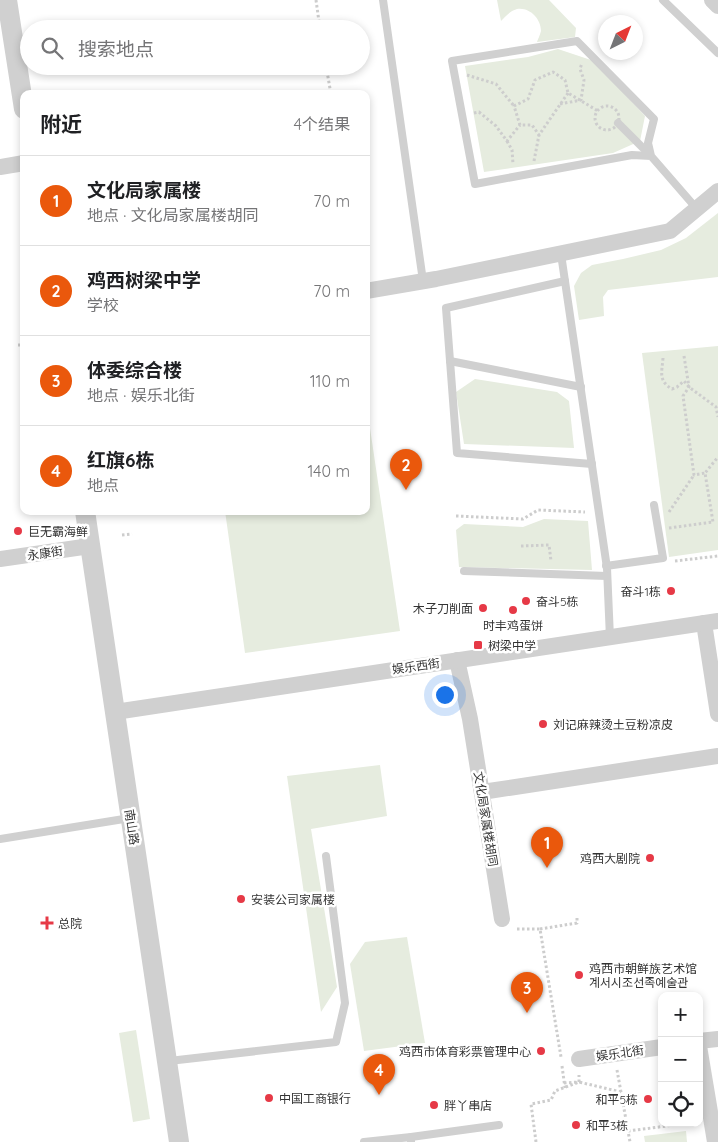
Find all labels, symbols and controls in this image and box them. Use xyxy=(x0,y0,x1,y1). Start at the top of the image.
north arrow xyxy=(598,15,643,60)
search box xyxy=(20,20,370,75)
icon: search xyxy=(38,34,66,62)
text: 搜索地点 xyxy=(78,37,154,61)
text: 附近 xyxy=(40,111,82,137)
text: 4个结果 xyxy=(294,114,350,134)
text: 文化局家属楼 xyxy=(87,178,201,202)
text: 1 xyxy=(53,191,59,211)
text: 70 m xyxy=(313,191,350,211)
text: 地点 · 文化局家属楼胡同 xyxy=(87,205,259,225)
text: 鸡西树梁中学 xyxy=(87,268,201,292)
text: 2 xyxy=(51,281,61,301)
text: 70 m xyxy=(313,281,350,301)
text: 学校 xyxy=(87,295,119,315)
text: 体委综合楼 xyxy=(87,358,182,382)
text: 3 xyxy=(52,371,60,391)
text: 110 m xyxy=(310,371,350,391)
text: 地点 · 娱乐北街 xyxy=(87,385,195,405)
text: 红旗6栋 xyxy=(87,448,155,472)
pin: 2 xyxy=(390,449,422,490)
text: 4 xyxy=(51,461,61,481)
text: 140 m xyxy=(307,461,350,481)
text: 地点 xyxy=(87,475,119,495)
place label: 巨无霸海鲜 xyxy=(28,524,88,539)
marker: 巨无霸海鲜 xyxy=(12,525,24,537)
street label: 永康街 xyxy=(26,543,64,563)
place label: 奋斗1栋 xyxy=(621,584,661,599)
marker: 奋斗1栋 xyxy=(665,585,677,597)
place label: 奋斗5栋 xyxy=(536,594,579,609)
marker: 奋斗5栋 xyxy=(520,595,532,607)
place label: 木子刀削面 xyxy=(413,601,473,616)
marker: 木子刀削面 xyxy=(477,602,489,614)
marker: 时丰鸡蛋饼 xyxy=(507,604,519,616)
place label: 时丰鸡蛋饼 xyxy=(483,618,543,633)
place label: 树梁中学 xyxy=(488,638,536,653)
marker: 树梁中学 xyxy=(472,639,484,651)
street label: 娱乐西街 xyxy=(391,655,441,677)
your location xyxy=(432,682,458,708)
place label: 刘记麻辣烫土豆粉凉皮 xyxy=(553,717,673,732)
marker: 刘记麻辣烫土豆粉凉皮 xyxy=(537,718,549,730)
street label: 文化局家属楼胡同 xyxy=(471,770,501,868)
street label: 南山路 xyxy=(122,808,142,846)
pin: 1 xyxy=(531,827,563,868)
place label: 鸡西大剧院 xyxy=(580,851,640,866)
marker: 鸡西大剧院 xyxy=(644,852,656,864)
place label: 安装公司家属楼 xyxy=(251,892,335,907)
marker: 安装公司家属楼 xyxy=(235,893,247,905)
marker: 总院 xyxy=(40,916,54,930)
place label: 总院 xyxy=(58,916,82,931)
place label: 鸡西市朝鲜族艺术馆 계서시조선족예술관 xyxy=(589,961,697,990)
marker: 鸡西市朝鲜族艺术馆 계서시조선족예술관 xyxy=(573,969,585,981)
pin: 3 xyxy=(511,972,543,1013)
map controls xyxy=(658,992,703,1127)
button: + xyxy=(658,992,703,1037)
button: − xyxy=(658,1037,703,1082)
street label: 娱乐北街 xyxy=(595,1042,645,1064)
place label: 鸡西市体育彩票管理中心 xyxy=(399,1044,531,1059)
marker: 鸡西市体育彩票管理中心 xyxy=(535,1045,547,1057)
pin: 4 xyxy=(363,1054,395,1095)
button: locate xyxy=(658,1082,703,1127)
place label: 中国工商银行 xyxy=(279,1091,351,1106)
marker: 中国工商银行 xyxy=(263,1092,275,1104)
place label: 和平5栋 xyxy=(595,1092,638,1107)
marker: 和平5栋 xyxy=(642,1093,654,1105)
place label: 胖丫串店 xyxy=(444,1098,492,1113)
marker: 胖丫串店 xyxy=(428,1099,440,1111)
place label: 和平3栋 xyxy=(586,1118,628,1133)
marker: 和平3栋 xyxy=(570,1119,582,1131)

